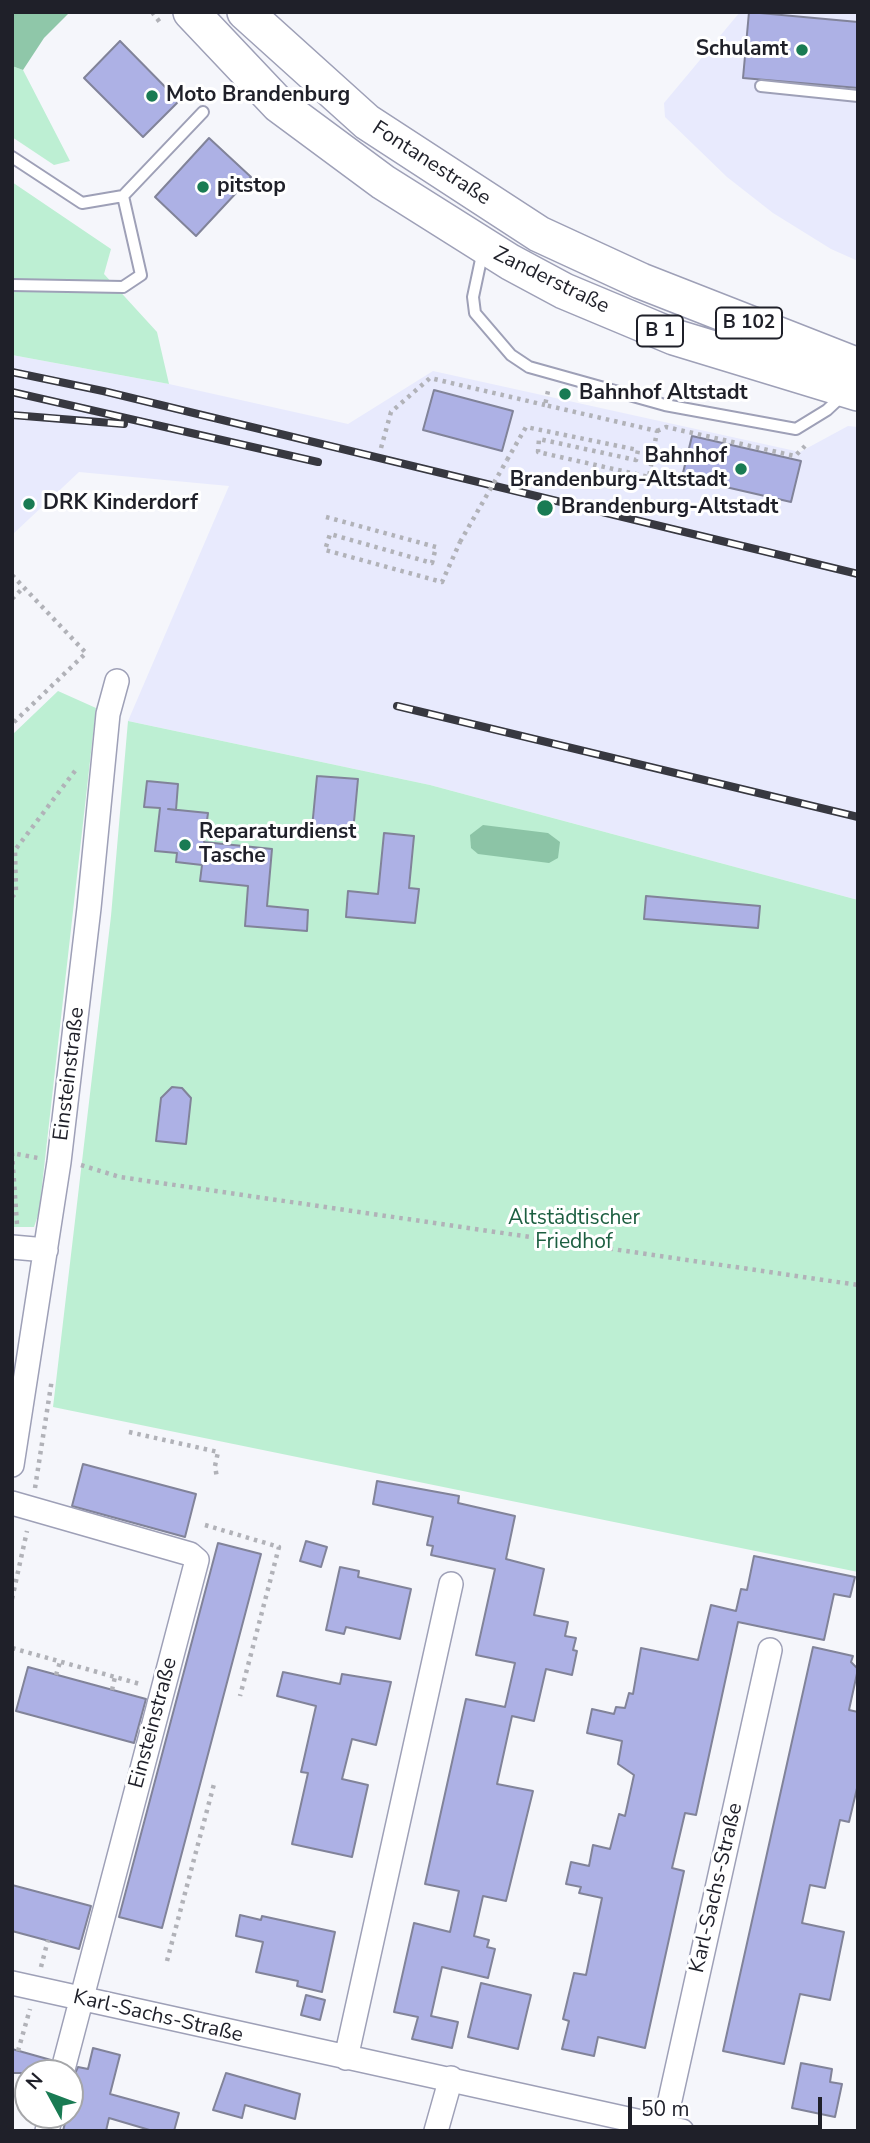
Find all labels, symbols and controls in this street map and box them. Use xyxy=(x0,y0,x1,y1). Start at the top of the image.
place label: Schulamt xyxy=(696,37,788,63)
marker: Schulamt xyxy=(794,42,810,58)
place label: Moto Brandenburg xyxy=(166,83,350,109)
marker: Moto Brandenburg xyxy=(144,88,160,104)
street label: Fontanestraße xyxy=(367,116,495,212)
place label: pitstop xyxy=(217,174,286,200)
marker: pitstop xyxy=(195,179,211,195)
street label: Zanderstraße xyxy=(489,242,613,320)
road number: B 102 xyxy=(716,308,782,338)
road number: B 1 xyxy=(637,316,683,346)
place label: Bahnhof Altstadt xyxy=(579,381,748,407)
marker: Bahnhof Altstadt xyxy=(557,386,573,402)
place label: Bahnhof Brandenburg-Altstadt xyxy=(510,444,727,494)
marker: Bahnhof Brandenburg-Altstadt xyxy=(733,461,749,477)
place label: DRK Kinderdorf xyxy=(43,491,198,517)
place label: Brandenburg-Altstadt xyxy=(561,495,778,521)
marker: DRK Kinderdorf xyxy=(21,496,37,512)
marker: Brandenburg-Altstadt xyxy=(535,498,555,518)
place label: Reparaturdienst Tasche xyxy=(199,820,356,870)
marker: Reparaturdienst Tasche xyxy=(177,837,193,853)
street label: Einsteinstraße xyxy=(49,1006,91,1142)
park label: Altstädtischer Friedhof xyxy=(508,1206,640,1256)
street label: Einsteinstraße xyxy=(124,1655,184,1791)
street label: Karl-Sachs-Straße xyxy=(685,1801,749,1975)
street label: Karl-Sachs-Straße xyxy=(71,1985,245,2049)
north arrow xyxy=(14,2059,84,2129)
text: N xyxy=(20,2068,49,2095)
scale bar xyxy=(632,2084,826,2128)
text: 50 m xyxy=(641,2095,690,2123)

